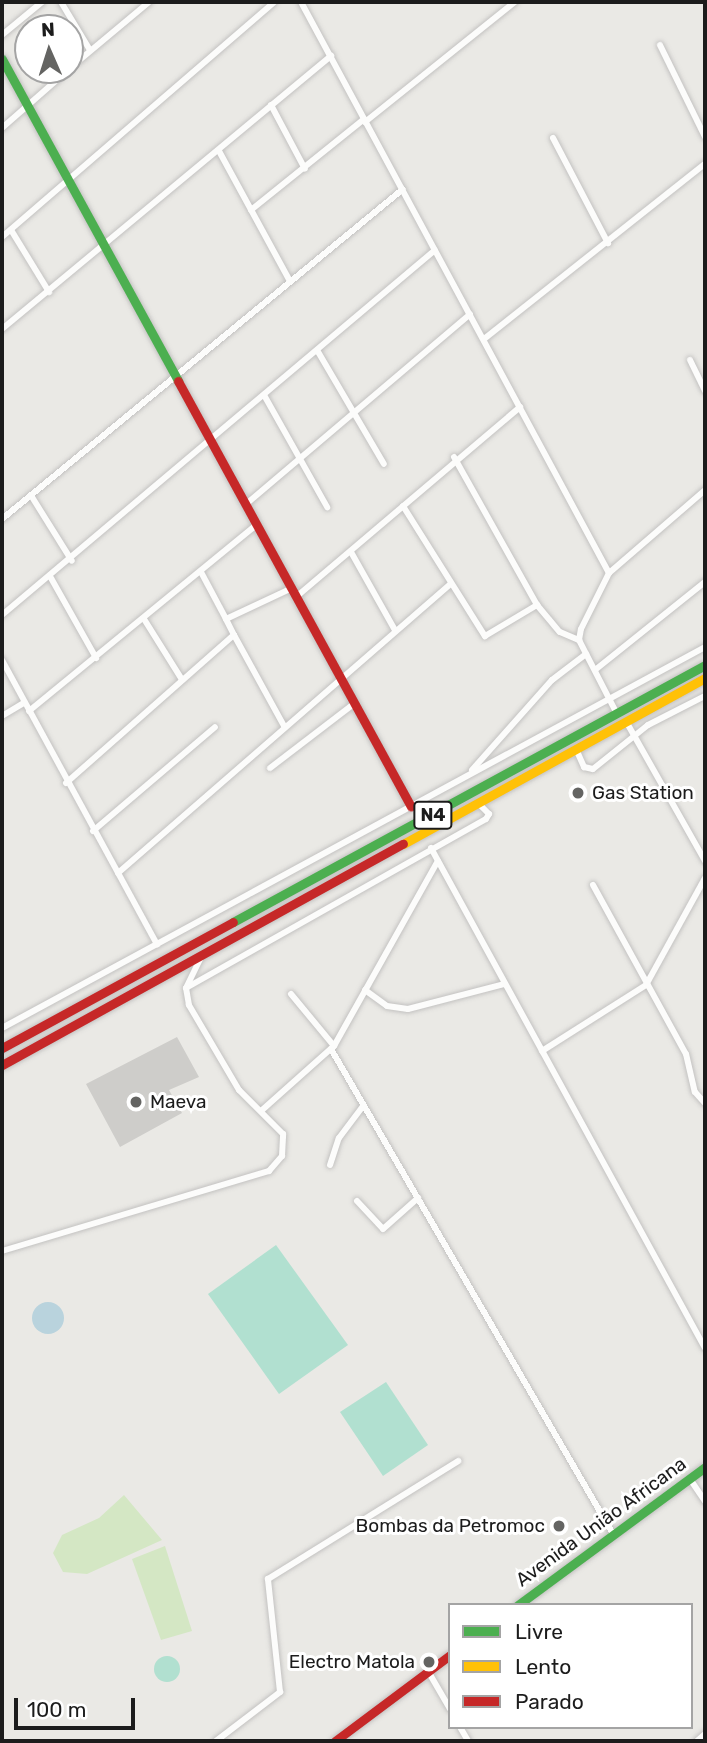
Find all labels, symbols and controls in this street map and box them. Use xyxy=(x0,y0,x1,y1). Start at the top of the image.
north arrow xyxy=(14,14,84,84)
text: N xyxy=(41,18,55,41)
place label: Gas Station xyxy=(592,782,694,804)
marker: Gas Station xyxy=(570,785,586,801)
road number: N4 xyxy=(412,800,454,830)
place label: Maeva xyxy=(150,1091,207,1113)
marker: Maeva xyxy=(128,1094,144,1110)
street label: Avenida União Africana xyxy=(511,1452,691,1592)
place label: Bombas da Petromoc xyxy=(356,1515,545,1537)
marker: Bombas da Petromoc xyxy=(551,1518,567,1534)
legend xyxy=(448,1603,693,1729)
text: Livre xyxy=(515,1619,563,1644)
place label: Electro Matola xyxy=(289,1651,415,1673)
marker: Electro Matola xyxy=(421,1654,437,1670)
text: Lento xyxy=(515,1654,571,1679)
scale bar xyxy=(18,1684,138,1728)
text: Parado xyxy=(515,1689,584,1714)
text: 100 m xyxy=(27,1697,86,1722)

